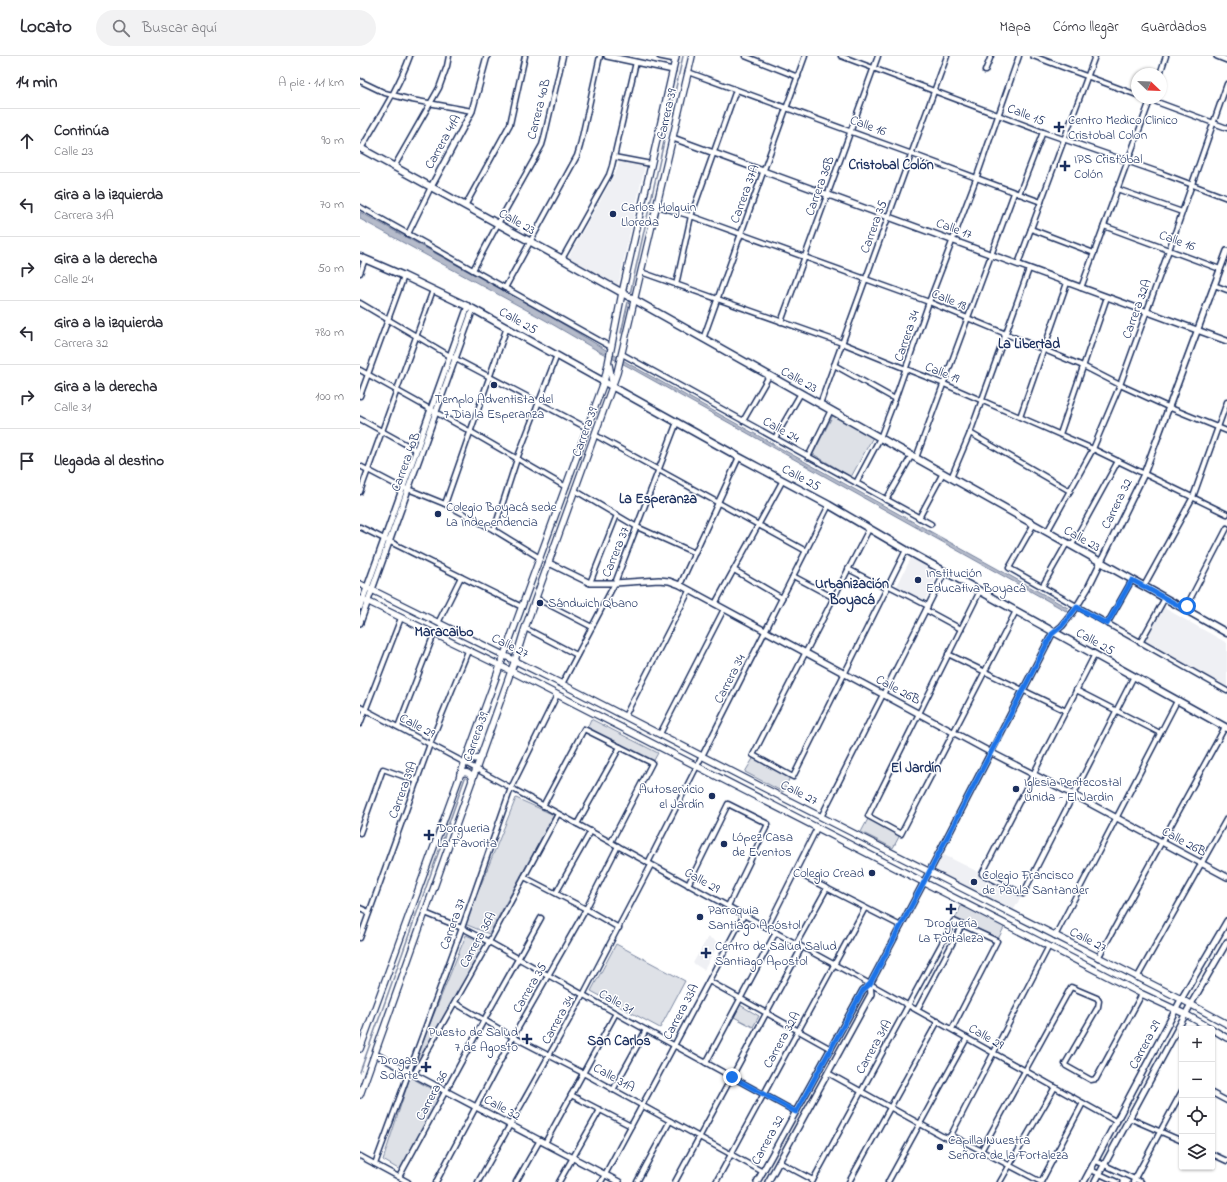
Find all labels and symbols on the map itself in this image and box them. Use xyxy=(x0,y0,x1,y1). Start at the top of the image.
north arrow xyxy=(1131,68,1167,104)
street label: Carrera 40B xyxy=(522,76,556,141)
street label: Carrera 39 xyxy=(652,87,682,141)
street label: Calle 15 xyxy=(1004,99,1048,131)
street label: Carrera 41A xyxy=(420,111,466,173)
street label: Calle 16 xyxy=(847,111,889,141)
place label: Centro Medico Clinico Cristobal Colon xyxy=(1068,111,1178,145)
marker: Centro Medico Clinico Cristobal Colon xyxy=(1053,121,1065,133)
place label: IPS Cristóbal Colón xyxy=(1074,150,1142,184)
street label: Carrera 36B xyxy=(800,153,840,218)
district label: Cristobal Colón xyxy=(848,155,934,176)
marker: IPS Cristóbal Colón xyxy=(1059,160,1071,172)
street label: Carrera 37A xyxy=(726,162,764,226)
street label: Carrera 35 xyxy=(856,197,893,256)
place label: Carlos Holguin Lloreda xyxy=(621,198,696,232)
street label: Calle 23 xyxy=(495,204,539,240)
marker: Carlos Holguin Lloreda xyxy=(608,209,618,219)
street label: Calle 17 xyxy=(933,214,975,244)
street label: Calle 16 xyxy=(1156,226,1198,256)
street label: Carrera 32A xyxy=(1117,277,1157,341)
street label: Calle 18 xyxy=(928,284,970,316)
street label: Calle 25 xyxy=(495,303,541,340)
street label: Carrera 34 xyxy=(889,307,925,364)
district label: La Libertad xyxy=(998,334,1060,355)
street label: Calle 19 xyxy=(922,358,962,389)
street label: Calle 23 xyxy=(777,362,821,398)
marker: Templo Adventista del 7 Dia la Esperanza xyxy=(489,380,499,390)
place label: Templo Adventista del 7 Dia la Esperanza xyxy=(435,390,553,424)
street label: Carrera 39 xyxy=(567,404,603,460)
street label: Calle 24 xyxy=(759,412,803,448)
street label: Carrera 40B xyxy=(386,429,426,494)
street label: Calle 25 xyxy=(778,460,824,496)
street label: Carrera 32 xyxy=(1097,475,1138,533)
district label: La Esperanza xyxy=(619,489,697,510)
place label: Colegio Boyacá sede La Independencia xyxy=(446,498,557,532)
marker: Colegio Boyacá sede La Independencia xyxy=(433,509,443,519)
street label: Calle 23 xyxy=(1060,521,1104,557)
street label: Carrera 37 xyxy=(597,523,635,580)
place label: Institución Educativa Boyacá xyxy=(926,564,1026,599)
district label: Urbanización Boyacá xyxy=(815,574,889,613)
marker: Institución Educativa Boyacá xyxy=(913,575,923,585)
place label: Sándwich Qbano xyxy=(548,594,638,613)
route start xyxy=(1178,597,1196,615)
marker: Sándwich Qbano xyxy=(535,598,545,608)
district label: Maracaibo xyxy=(415,622,473,643)
street label: Calle 25 xyxy=(1072,624,1118,661)
street label: Calle 27 xyxy=(488,629,532,663)
street label: Carrera 34 xyxy=(709,650,751,707)
street label: Calle 26B xyxy=(872,670,924,710)
street label: Calle 29 xyxy=(396,709,438,743)
street label: Carrera 39 xyxy=(458,709,494,765)
district label: El Jardín xyxy=(891,758,941,779)
street label: Carrera 39A xyxy=(384,759,422,821)
place label: Iglesia Pentecostal Unida - El Jardin xyxy=(1024,773,1122,807)
street label: Calle 27 xyxy=(777,776,821,811)
place label: Autoservicio el Jardín xyxy=(639,780,704,814)
marker: Iglesia Pentecostal Unida - El Jardin xyxy=(1011,784,1021,794)
marker: Autoservicio el Jardín xyxy=(707,791,717,801)
place label: Dorgueria La Favorita xyxy=(436,819,497,853)
street label: Calle 26B xyxy=(1158,822,1210,862)
place label: López Casa de Eventos xyxy=(732,828,793,862)
marker: Dorgueria La Favorita xyxy=(424,830,434,840)
marker: López Casa de Eventos xyxy=(719,839,729,849)
street label: Calle 29 xyxy=(681,863,723,899)
place label: Colegio Cread xyxy=(793,864,865,884)
place label: Colegio Francisco de Paula Santander xyxy=(982,866,1090,900)
marker: Colegio Cread xyxy=(867,868,877,878)
marker: Colegio Francisco de Paula Santander xyxy=(969,877,979,887)
street label: Carrera 37 xyxy=(435,895,471,952)
place label: Parroquia Santiago Apóstol xyxy=(708,901,801,936)
marker: Droguería La Fortaleza xyxy=(946,904,956,914)
street label: Carrera 36A xyxy=(455,909,501,971)
marker: Parroquia Santiago Apóstol xyxy=(695,912,705,922)
place label: Droguería La Fortaleza xyxy=(919,914,984,948)
street label: Calle 27 xyxy=(1066,923,1110,958)
place label: Centro de Salud Salud Santiago Apostol xyxy=(715,937,838,972)
marker: Centro de Salud Salud Santiago Apostol xyxy=(700,947,712,959)
street label: Carrera 35 xyxy=(508,959,552,1017)
street label: Carrera 33A xyxy=(658,981,704,1043)
street label: Calle 31 xyxy=(595,985,637,1019)
street label: Carrera 34 xyxy=(537,992,579,1048)
street label: Carrera 32A xyxy=(759,1008,805,1072)
street label: Carrera 31A xyxy=(851,1016,897,1078)
street label: Carrera 29 xyxy=(1124,1017,1166,1073)
street label: Calle 29 xyxy=(965,1019,1007,1055)
place label: Puesto de Salud 7 de Agosto xyxy=(428,1023,519,1058)
district label: San Carlos xyxy=(587,1031,651,1052)
marker: Puesto de Salud 7 de Agosto xyxy=(521,1033,533,1045)
place label: Drogas Solarte xyxy=(377,1051,418,1085)
street label: Calle 31A xyxy=(590,1059,638,1097)
marker: Drogas Solarte xyxy=(421,1062,431,1072)
street label: Carrera 36 xyxy=(411,1068,453,1124)
route end xyxy=(723,1068,741,1086)
street label: Calle 32 xyxy=(480,1090,524,1126)
street label: Carrera 32 xyxy=(747,1111,790,1168)
place label: Capilla Nuestra Señora de la Fortaleza xyxy=(948,1131,1068,1165)
marker: Capilla Nuestra Señora de la Fortaleza xyxy=(935,1142,945,1152)

